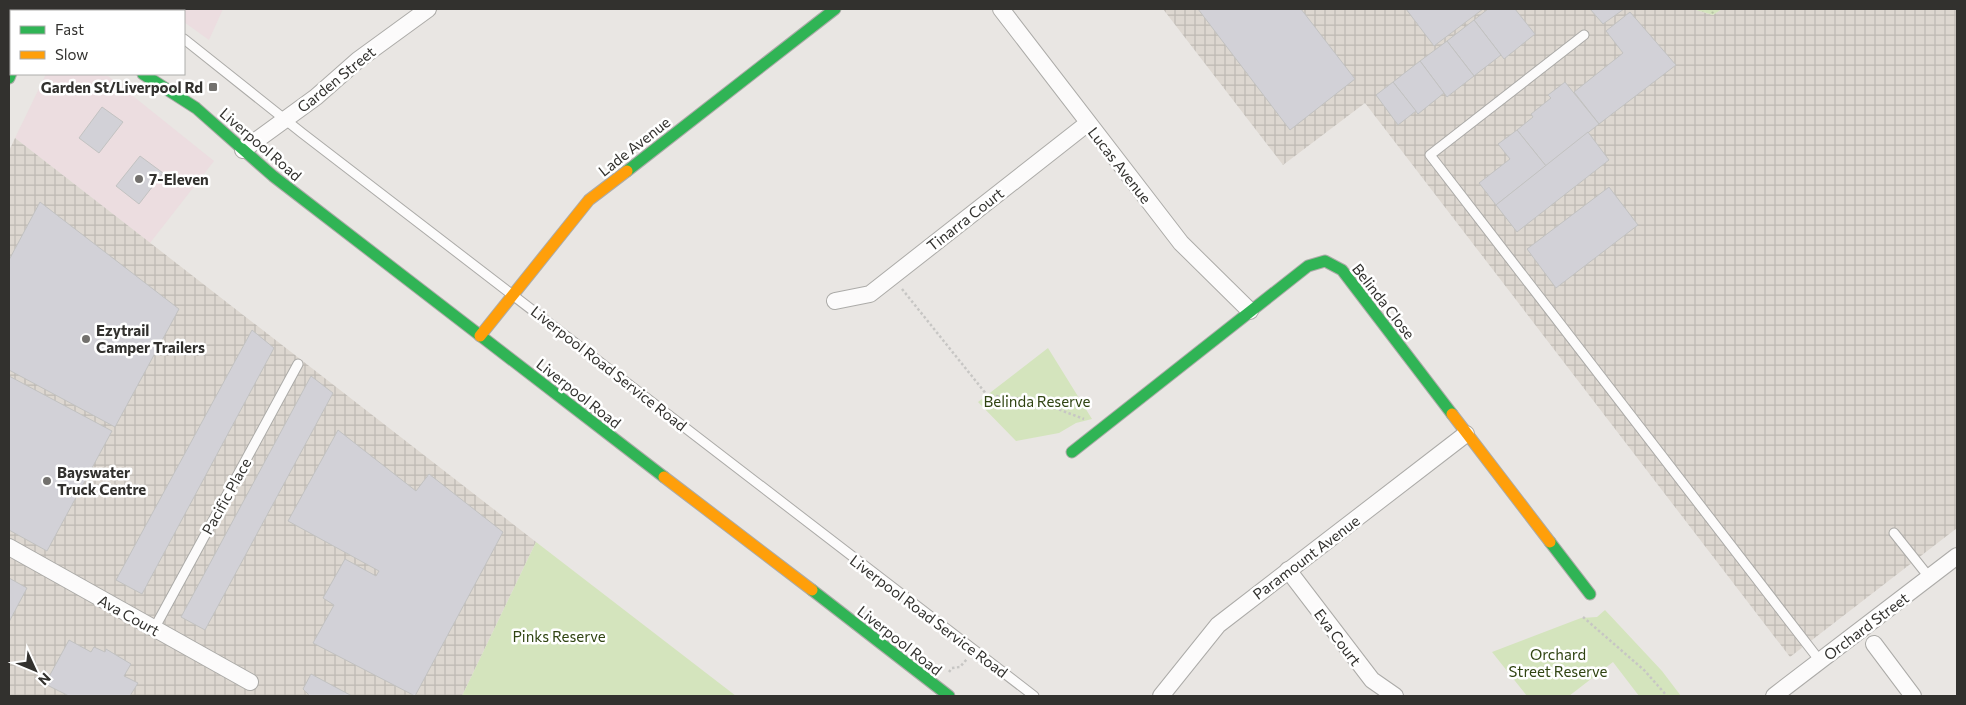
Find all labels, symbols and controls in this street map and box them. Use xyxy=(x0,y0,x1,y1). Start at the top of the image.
legend xyxy=(10,10,185,75)
text: Fast xyxy=(55,20,84,38)
street label: Garden Street xyxy=(293,42,379,116)
text: Slow xyxy=(55,45,88,63)
place label: Garden St/Liverpool Rd xyxy=(41,78,203,96)
marker: Garden St/Liverpool Rd xyxy=(207,81,219,93)
street label: Liverpool Road xyxy=(216,104,306,184)
street label: Lade Avenue xyxy=(595,112,673,180)
street label: Lucas Avenue xyxy=(1085,123,1155,207)
place label: 7-Eleven xyxy=(149,170,209,188)
marker: 7-Eleven xyxy=(133,173,145,185)
street label: Tinarra Court xyxy=(923,184,1007,254)
street label: Belinda Close xyxy=(1349,260,1419,342)
street label: Liverpool Road Service Road xyxy=(528,302,690,434)
place label: Ezytrail Camper Trailers xyxy=(96,321,205,356)
marker: Ezytrail Camper Trailers xyxy=(80,333,92,345)
street label: Liverpool Road xyxy=(533,354,625,432)
park label: Belinda Reserve xyxy=(984,392,1090,410)
street label: Pacific Place xyxy=(198,454,255,538)
place label: Bayswater Truck Centre xyxy=(57,463,146,498)
marker: Bayswater Truck Centre xyxy=(41,475,53,487)
street label: Paramount Avenue xyxy=(1249,511,1363,603)
street label: Liverpool Road Service Road xyxy=(847,551,1011,681)
street label: Orchard Street xyxy=(1820,588,1912,664)
street label: Ava Court xyxy=(95,591,163,639)
street label: Liverpool Road xyxy=(854,601,946,679)
street label: Eva Court xyxy=(1311,605,1365,669)
park label: Pinks Reserve xyxy=(512,627,606,645)
north arrow xyxy=(10,645,60,695)
park label: Orchard Street Reserve xyxy=(1509,645,1607,680)
text: N xyxy=(35,670,54,689)

